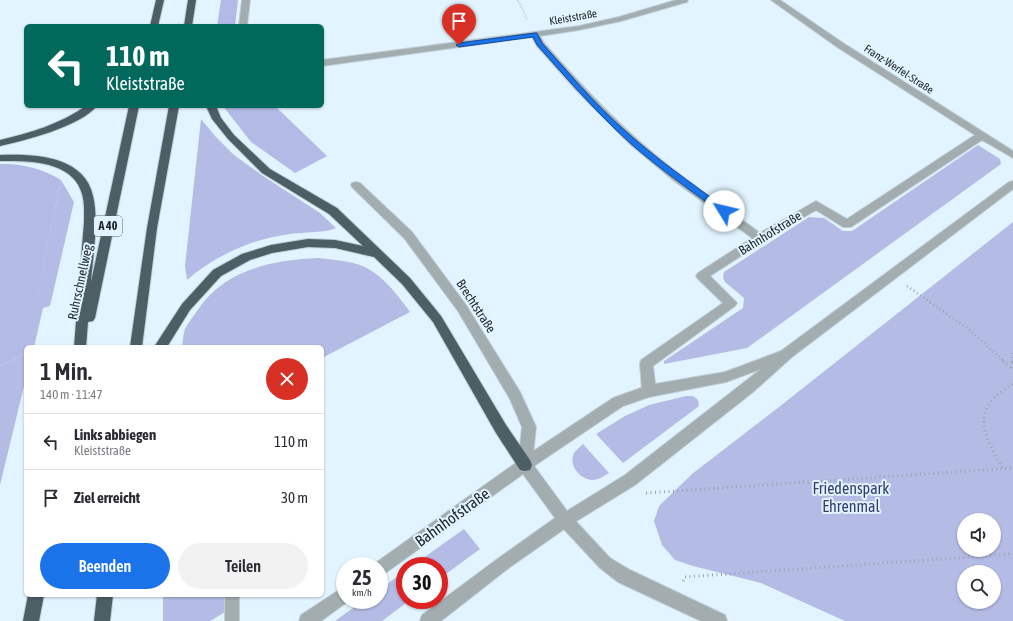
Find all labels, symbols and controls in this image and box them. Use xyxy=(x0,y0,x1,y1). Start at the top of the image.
pin xyxy=(442,4,476,45)
street label: Kleiststraße xyxy=(548,7,598,27)
icon: arrive xyxy=(448,10,470,32)
icon: left xyxy=(40,40,92,92)
text: 110 m xyxy=(106,40,169,72)
street label: Franz-Werfel-Straße xyxy=(862,42,936,96)
text: Kleiststraße xyxy=(106,73,185,94)
position arrow xyxy=(703,190,745,232)
street label: Bahnhofstraße xyxy=(736,208,804,258)
road number: A 40 xyxy=(94,216,122,236)
street label: Ruhrschnellweg xyxy=(65,243,95,321)
street label: Brechtstraße xyxy=(453,276,499,336)
text: 1 Min. xyxy=(40,358,92,385)
button: close xyxy=(266,358,308,400)
text: 140 m · 11:47 xyxy=(40,387,103,402)
text: Links abbiegen xyxy=(74,426,156,443)
icon: left xyxy=(40,431,62,453)
text: 110 m xyxy=(274,433,308,450)
text: Kleiststraße xyxy=(74,443,131,458)
park label: Friedenspark Ehrenmal xyxy=(813,479,889,515)
street label: Bahnhofstraße xyxy=(411,484,493,550)
icon: arrive xyxy=(40,487,62,509)
text: Ziel erreicht xyxy=(74,489,140,506)
text: 30 m xyxy=(281,489,308,506)
map controls xyxy=(957,513,1001,609)
button: sound xyxy=(957,513,1001,557)
button: Beenden xyxy=(40,543,170,589)
button: Teilen xyxy=(178,543,308,589)
speed limit sign: 30 xyxy=(396,557,448,609)
button: search xyxy=(957,565,1001,609)
text: 25 xyxy=(353,566,371,589)
text: km/h xyxy=(352,587,372,598)

